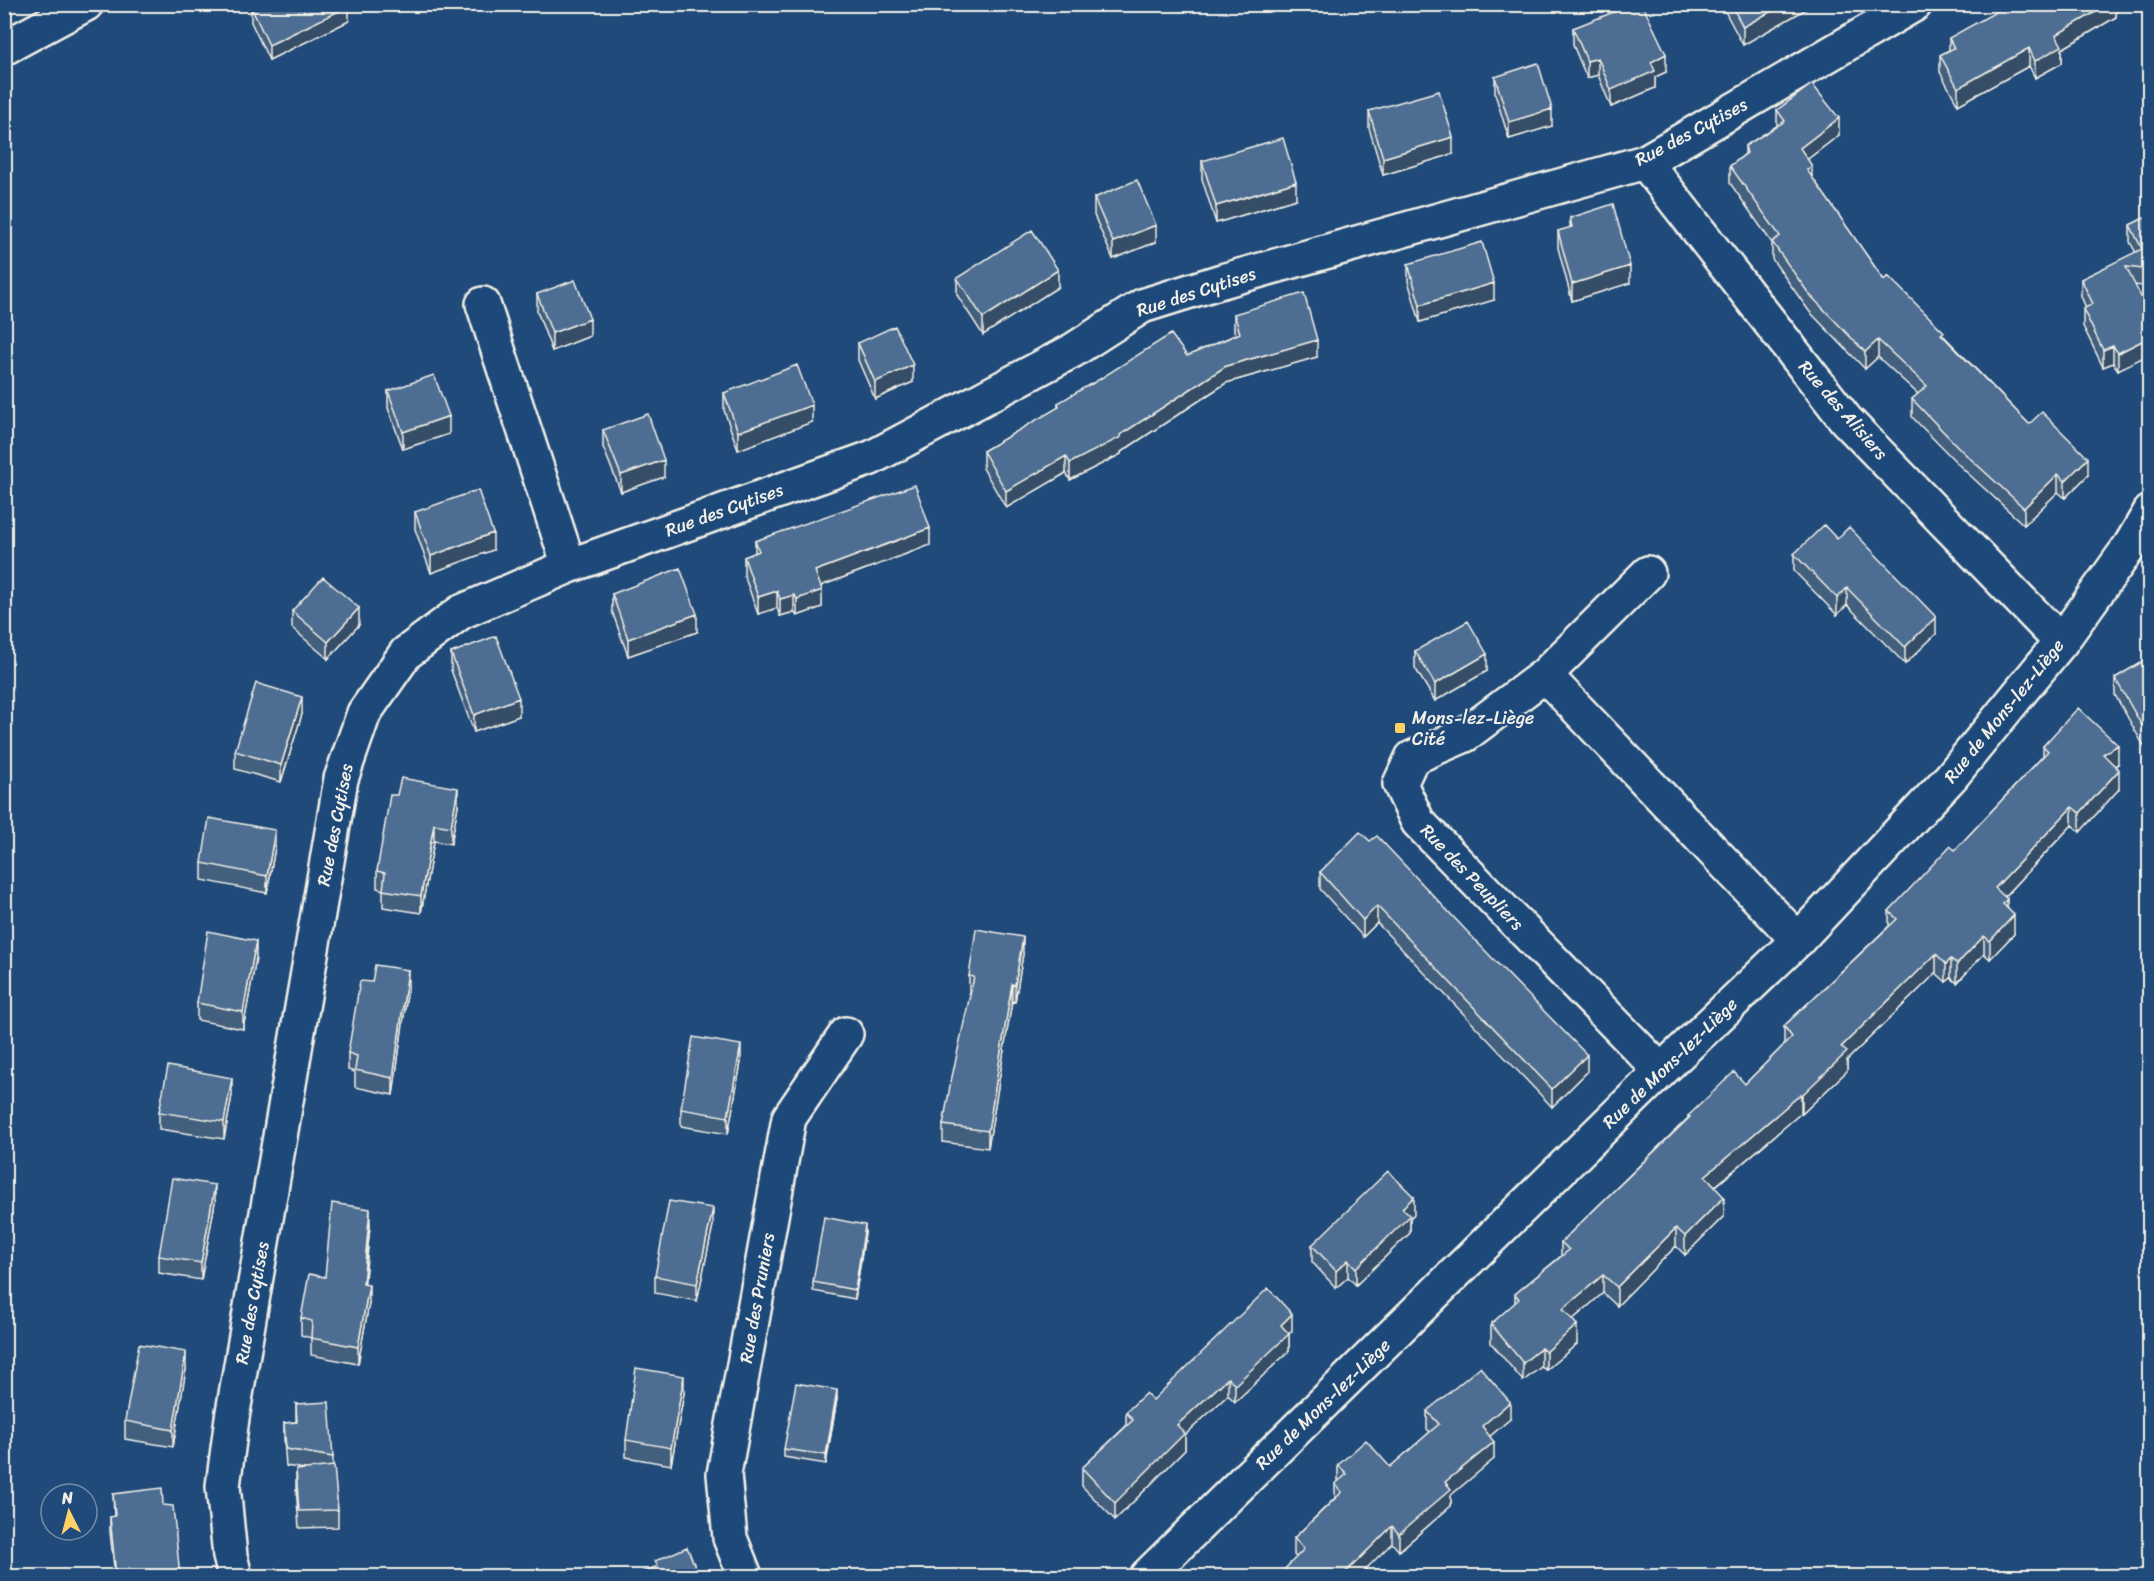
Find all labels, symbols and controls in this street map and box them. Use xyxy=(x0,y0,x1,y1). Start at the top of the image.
street label: Rue des Cytises xyxy=(1629,89,1754,175)
street label: Rue des Cytises xyxy=(1132,257,1260,326)
street label: Rue des Alisiers xyxy=(1790,353,1896,468)
street label: Rue des Cytises xyxy=(660,474,788,546)
street label: Rue de Mons-lez-Liège xyxy=(1935,631,2073,791)
place label: Mons-lez-Liège Cité xyxy=(1412,702,1534,755)
marker: Mons-lez-Liège Cité xyxy=(1393,721,1407,735)
street label: Rue des Cytises xyxy=(307,761,363,889)
street label: Rue des Peupliers xyxy=(1412,816,1532,939)
street label: Rue de Mons-lez-Liège xyxy=(1595,989,1745,1137)
street label: Rue des Pruniers xyxy=(730,1230,784,1366)
street label: Rue des Cytises xyxy=(225,1239,279,1367)
street label: Rue de Mons-lez-Liège xyxy=(1248,1330,1398,1478)
north arrow xyxy=(39,1482,99,1542)
text: N xyxy=(59,1482,75,1513)

